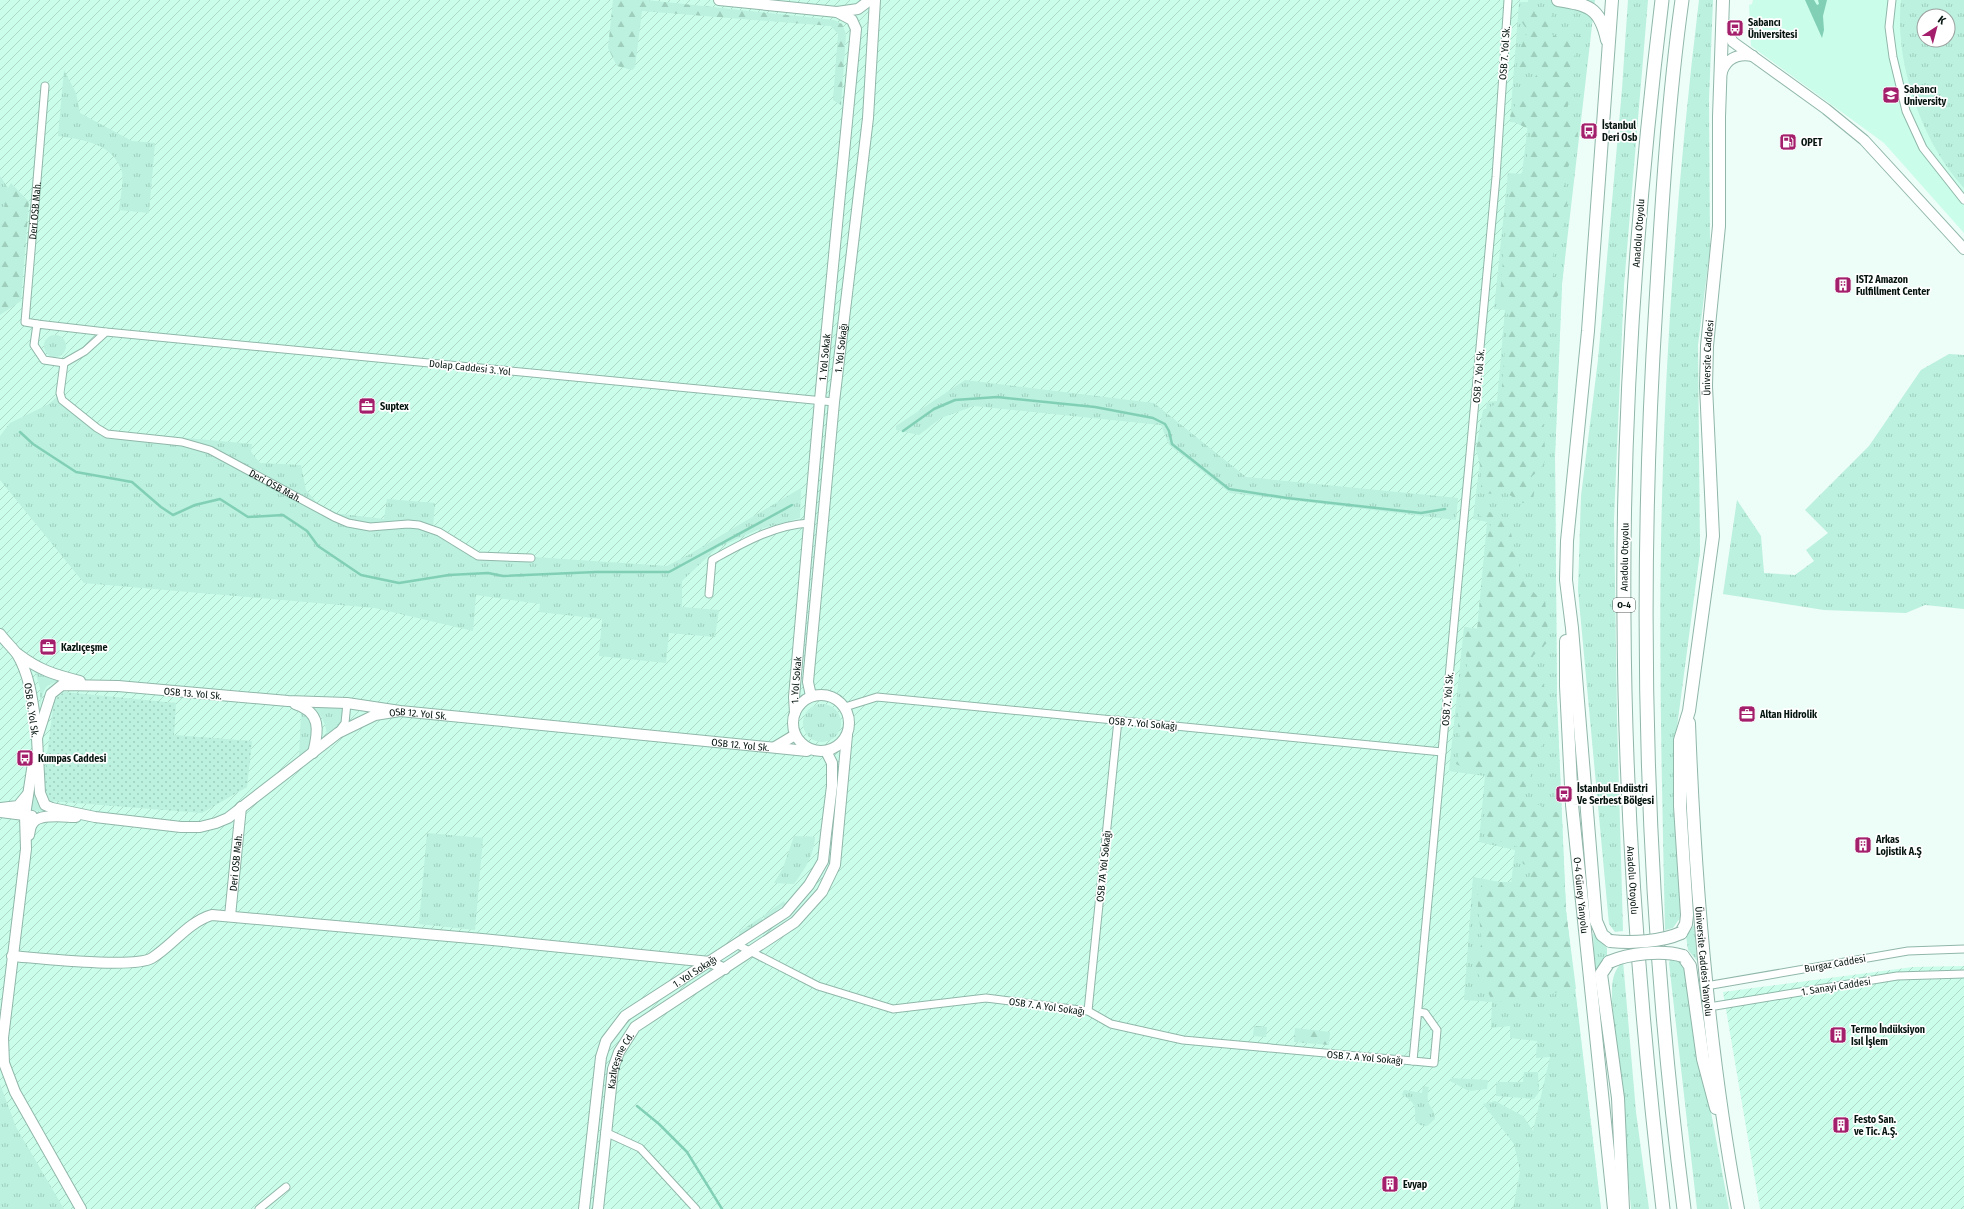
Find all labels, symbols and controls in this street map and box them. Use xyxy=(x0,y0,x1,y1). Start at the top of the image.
north arrow xyxy=(1916,8,1956,48)
text: K xyxy=(1935,13,1948,28)
place label: Sabancı Üniversitesi xyxy=(1748,17,1798,41)
bus stop icon: Sabancı Üniversitesi xyxy=(1725,18,1745,38)
street label: OSB 7. Yol Sk. xyxy=(1497,26,1513,80)
place label: Sabancı University xyxy=(1904,84,1946,108)
school or university icon: Sabancı University xyxy=(1881,85,1901,105)
place label: İstanbul Deri Osb xyxy=(1602,119,1638,144)
bus stop icon: İstanbul Deri Osb xyxy=(1579,121,1599,141)
fuel station icon: OPET xyxy=(1778,132,1798,152)
place label: OPET xyxy=(1801,137,1822,149)
street label: Deri OSB Mah. xyxy=(27,181,44,240)
street label: Anadolu Otoyolu xyxy=(1631,199,1647,268)
place label: IST2 Amazon Fulfillment Center xyxy=(1856,274,1930,298)
building icon: IST2 Amazon Fulfillment Center xyxy=(1833,275,1853,295)
street label: Üniversite Caddesi xyxy=(1700,319,1717,396)
street label: 1. Yol Sokağı xyxy=(833,323,850,373)
street label: 1. Yol Sokak xyxy=(817,333,833,382)
street label: OSB 7. Yol Sk. xyxy=(1471,349,1487,404)
street label: Dolap Caddesi 3. Yol xyxy=(428,358,512,378)
office icon: Suptex xyxy=(357,396,377,416)
place label: Suptex xyxy=(380,401,409,413)
street label: Deri OSB Mah. xyxy=(247,467,303,505)
street label: Anadolu Otoyolu xyxy=(1618,523,1632,591)
road number: O-4 xyxy=(1613,598,1635,612)
office icon: Kazlıçeşme xyxy=(38,637,58,657)
place label: Kazlıçeşme xyxy=(61,642,108,654)
street label: 1. Yol Sokak xyxy=(789,656,805,704)
street label: OSB 7. Yol Sk. xyxy=(1440,672,1456,727)
street label: OSB 6. Yol Sk. xyxy=(21,682,41,738)
street label: OSB 13. Yol Sk. xyxy=(163,685,223,703)
office icon: Altan Hidrolik xyxy=(1737,704,1757,724)
street label: OSB 12. Yol Sk. xyxy=(388,706,448,723)
place label: Altan Hidrolik xyxy=(1759,709,1818,721)
street label: OSB 7. Yol Sokağı xyxy=(1108,715,1178,733)
street label: OSB 12. Yol Sk. xyxy=(711,737,770,754)
bus stop icon: Kumpas Caddesi xyxy=(15,748,35,768)
place label: Kumpas Caddesi xyxy=(38,753,107,765)
place label: İstanbul Endüstri Ve Serbest Bölgesi xyxy=(1576,782,1654,807)
bus stop icon: İstanbul Endüstri Ve Serbest Bölgesi xyxy=(1554,784,1574,804)
street label: OSB 7A Yol Sokağı xyxy=(1094,830,1114,902)
street label: Deri OSB Mah. xyxy=(228,833,245,892)
place label: Arkas Lojistik A.Ş xyxy=(1875,834,1922,858)
building icon: Arkas Lojistik A.Ş xyxy=(1853,835,1873,855)
street label: Anadolu Otoyolu xyxy=(1624,846,1640,915)
street label: O-4 Güney Yanyolu xyxy=(1570,857,1590,934)
street label: Üniversite Caddesi Yanyolu xyxy=(1692,906,1715,1017)
street label: 1. Yol Sokağı xyxy=(671,953,719,990)
street label: Burgaz Caddesi xyxy=(1804,953,1867,975)
street label: 1. Sanayi Caddesi xyxy=(1801,976,1872,998)
street label: OSB 7. A Yol Sokağı xyxy=(1008,996,1086,1018)
place label: Termo İndüksiyon Isıl İşlem xyxy=(1851,1023,1925,1048)
building icon: Termo İndüksiyon Isıl İşlem xyxy=(1828,1025,1848,1045)
street label: Kazlıçeşme Cd. xyxy=(606,1031,637,1089)
street label: OSB 7. A Yol Sokağı xyxy=(1326,1049,1404,1067)
place label: Festo San. ve Tic. A.Ş. xyxy=(1853,1114,1898,1138)
building icon: Festo San. ve Tic. A.Ş. xyxy=(1831,1115,1851,1135)
building icon: Evyap xyxy=(1380,1174,1400,1194)
place label: Evyap xyxy=(1403,1179,1428,1191)

